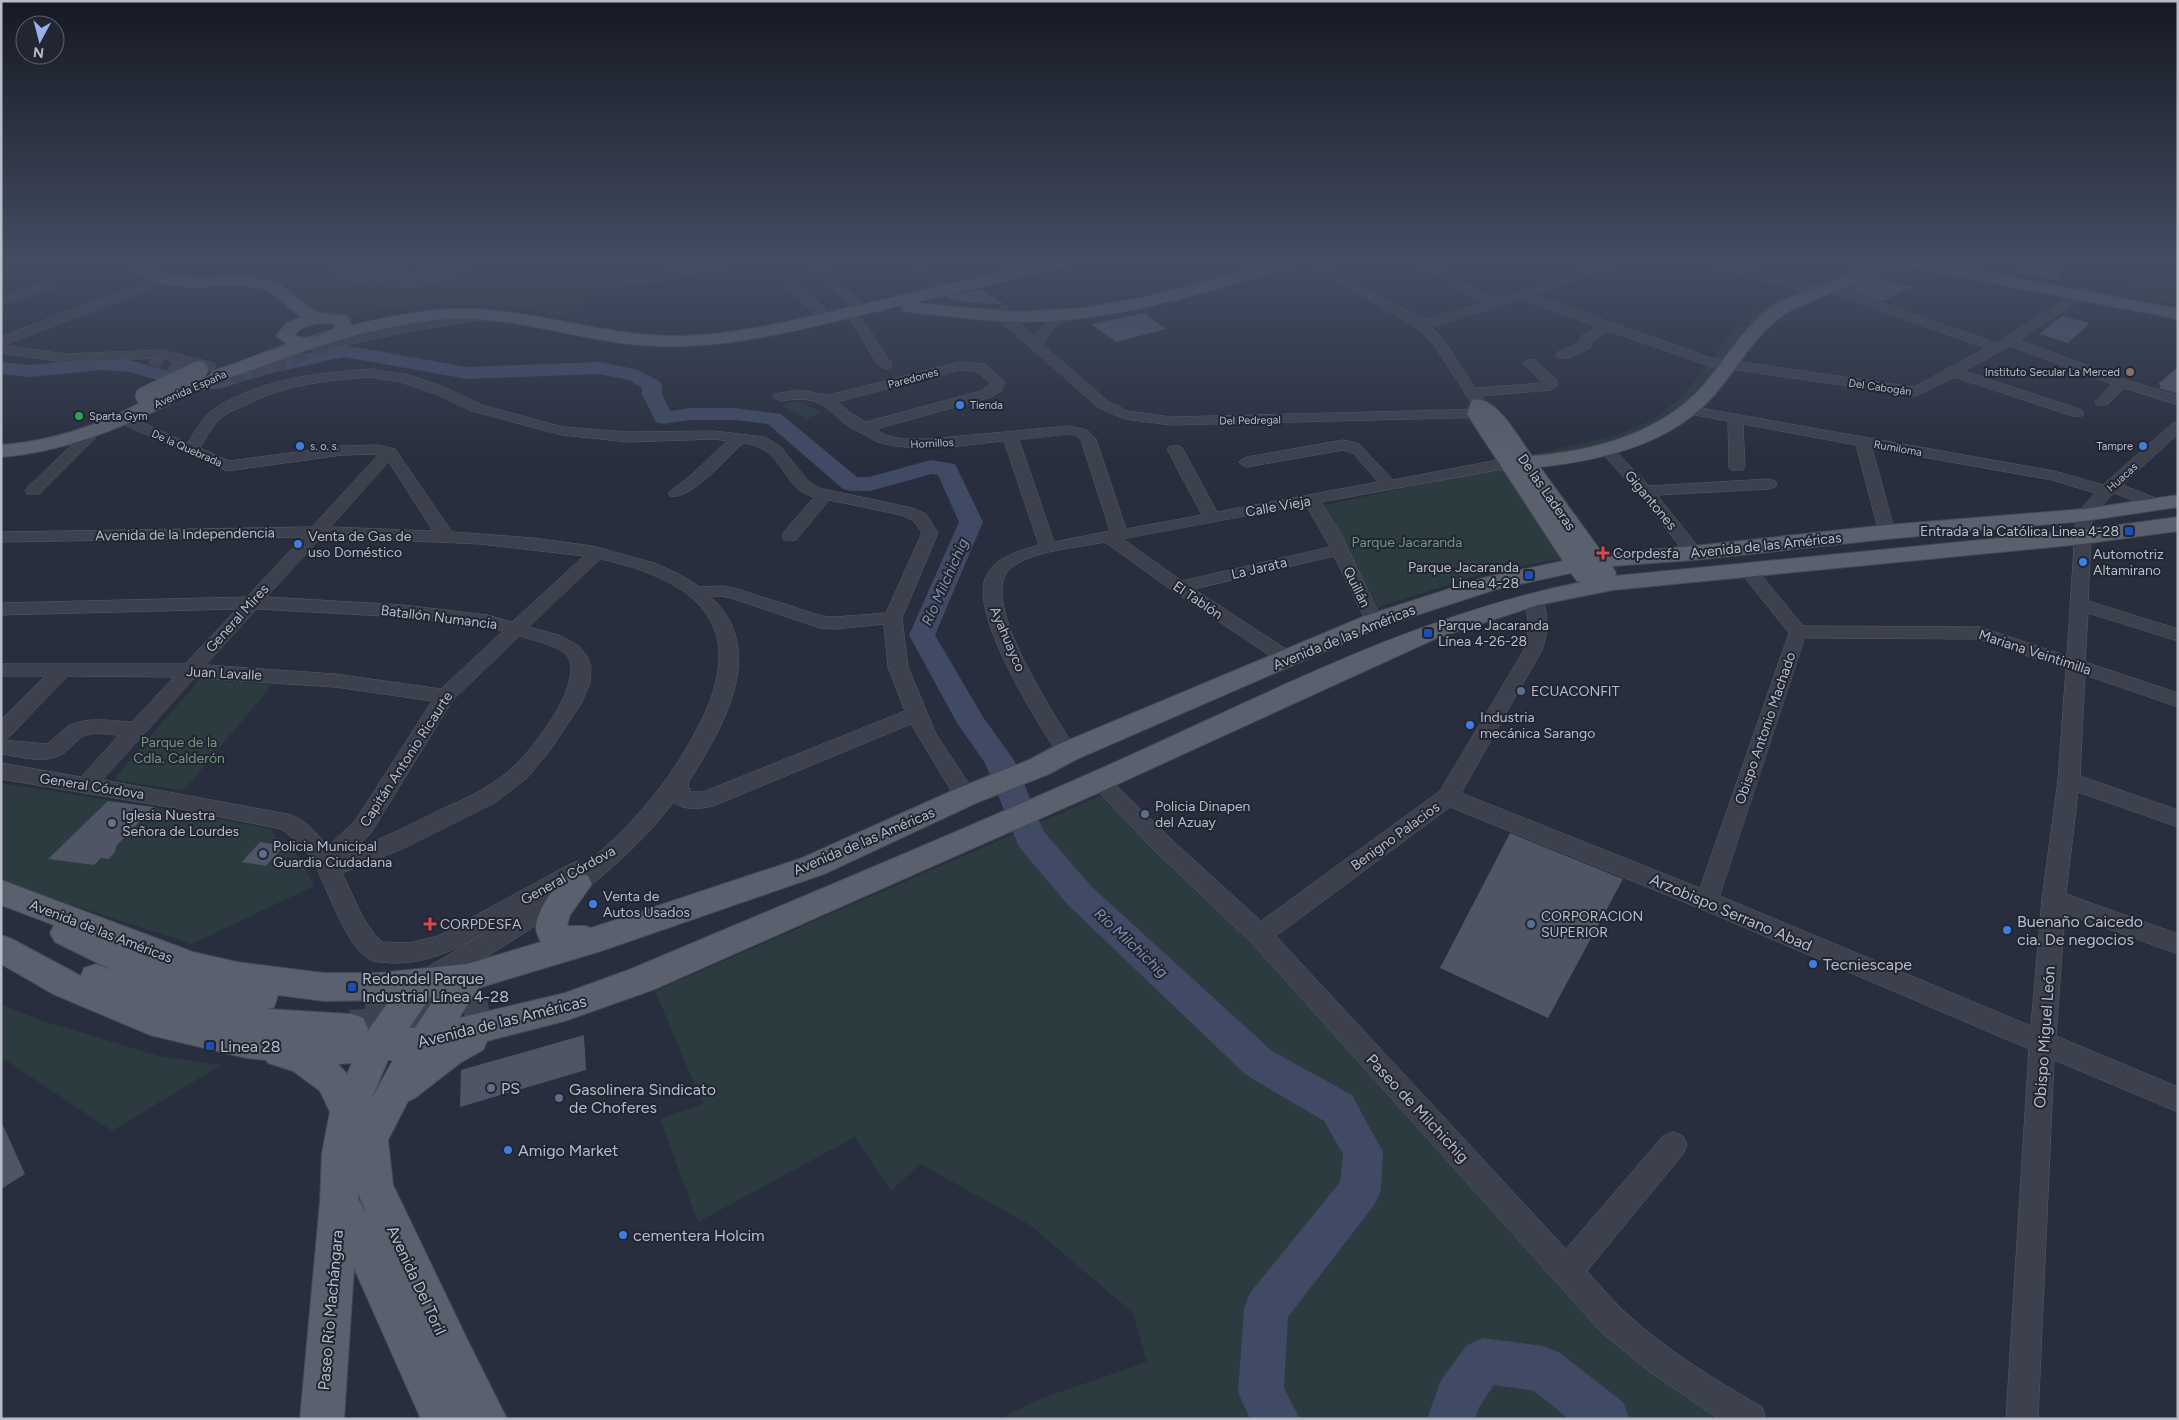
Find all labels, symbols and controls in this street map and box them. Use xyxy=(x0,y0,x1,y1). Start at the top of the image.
north arrow xyxy=(15,15,65,65)
text: N xyxy=(32,43,45,62)
street label: Paredones xyxy=(886,366,940,391)
place label: Instituto Secular La Merced xyxy=(1985,366,2120,379)
marker: Instituto Secular La Merced xyxy=(2124,366,2136,378)
street label: Avenida España xyxy=(152,368,228,411)
street label: Del Cabogán xyxy=(1848,377,1912,398)
marker: Tienda xyxy=(954,399,966,411)
place label: Tienda xyxy=(970,399,1003,412)
marker: Sparta Gym xyxy=(73,410,85,422)
place label: Sparta Gym xyxy=(89,410,148,423)
street label: Del Pedregal xyxy=(1219,413,1281,428)
street label: De la Quebrada xyxy=(150,427,224,470)
street label: Hornillos xyxy=(910,436,954,451)
street label: Rumiloma xyxy=(1873,438,1923,459)
marker: s. o. s. xyxy=(294,440,306,452)
place label: s. o. s. xyxy=(310,440,339,453)
place label: Tampre xyxy=(2096,440,2133,453)
marker: Tampre xyxy=(2137,440,2149,452)
street label: De las Laderas xyxy=(1514,451,1579,534)
street label: Huacas xyxy=(2104,460,2140,494)
street label: Gigantones xyxy=(1621,467,1680,534)
street label: Calle Vieja xyxy=(1244,492,1312,521)
place label: Entrada a la Católica Linea 4-28 xyxy=(1920,523,2119,540)
street label: Avenida de la Independencia xyxy=(95,524,275,545)
marker: Entrada a la Católica Linea 4-28 xyxy=(2123,525,2135,537)
place label: Venta de Gas de uso Doméstico xyxy=(308,528,412,561)
street label: Avenida de las Américas xyxy=(1690,529,1842,562)
park label: Parque Jacaranda xyxy=(1352,534,1462,551)
water label: Río Milchichig xyxy=(918,535,972,628)
marker: Venta de Gas de uso Doméstico xyxy=(292,538,304,550)
place label: Corpdesfa xyxy=(1613,545,1679,562)
place label: Automotriz Altamirano xyxy=(2093,546,2164,579)
marker: Corpdesfa xyxy=(1597,547,1609,559)
street label: La Jarata xyxy=(1230,554,1289,583)
marker: Automotriz Altamirano xyxy=(2077,556,2089,568)
place label: Parque Jacaranda Linea 4-28 xyxy=(1408,559,1519,592)
street label: Quillán xyxy=(1339,564,1374,610)
marker: Parque Jacaranda Linea 4-28 xyxy=(1523,569,1535,581)
street label: El Tablón xyxy=(1170,578,1226,623)
street label: General Mires xyxy=(202,581,273,656)
street label: Avenida de las Américas xyxy=(1271,601,1418,674)
street label: Batallón Numancia xyxy=(380,602,498,633)
street label: Ayahuayco xyxy=(986,604,1029,674)
place label: Parque Jacaranda Línea 4-26-28 xyxy=(1438,617,1549,650)
street label: Mariana Veintimilla xyxy=(1976,626,2093,679)
marker: Parque Jacaranda Línea 4-26-28 xyxy=(1422,627,1434,639)
street label: Obispo Antonio Machado xyxy=(1731,650,1800,806)
street label: Juan Lavalle xyxy=(186,663,263,684)
place label: ECUACONFIT xyxy=(1531,683,1620,700)
marker: ECUACONFIT xyxy=(1515,685,1527,697)
street label: Capitán Antonio Ricaurte xyxy=(356,688,457,830)
place label: Industria mecánica Sarango xyxy=(1480,709,1595,742)
marker: Industria mecánica Sarango xyxy=(1464,719,1476,731)
park label: Parque de la Cdla. Calderón xyxy=(133,734,225,767)
street label: General Córdova xyxy=(38,770,145,803)
place label: Policia Dinapen del Azuay xyxy=(1155,798,1251,831)
street label: Benigno Palacios xyxy=(1348,798,1443,874)
street label: Avenida de las Américas xyxy=(791,804,937,879)
place label: Iglesia Nuestra Señora de Lourdes xyxy=(122,807,239,840)
marker: Policia Dinapen del Azuay xyxy=(1139,808,1151,820)
marker: Iglesia Nuestra Señora de Lourdes xyxy=(106,817,118,829)
place label: Policia Municipal Guardia Ciudadana xyxy=(273,838,392,871)
street label: General Córdova xyxy=(518,842,618,908)
marker: Policia Municipal Guardia Ciudadana xyxy=(257,848,269,860)
street label: Arzobispo Serrano Abad xyxy=(1647,870,1815,955)
place label: Venta de Autos Usados xyxy=(603,888,690,921)
street label: Avenida de las Américas xyxy=(27,896,175,967)
marker: Venta de Autos Usados xyxy=(587,898,599,910)
water label: Río Milchichig xyxy=(1091,904,1172,982)
place label: CORPORACION SUPERIOR xyxy=(1541,908,1643,941)
place label: Buenaño Caicedo cia. De negocios xyxy=(2017,912,2143,949)
place label: CORPDESFA xyxy=(440,916,522,933)
marker: CORPDESFA xyxy=(424,918,436,930)
marker: CORPORACION SUPERIOR xyxy=(1525,918,1537,930)
marker: Buenaño Caicedo cia. De negocios xyxy=(2001,924,2013,936)
place label: Tecniescape xyxy=(1823,955,1912,974)
marker: Tecniescape xyxy=(1807,958,1819,970)
street label: Obispo Miguel León xyxy=(2030,965,2059,1109)
place label: Redondel Parque Industrial Línea 4-28 xyxy=(362,969,509,1006)
marker: Redondel Parque Industrial Línea 4-28 xyxy=(346,981,358,993)
street label: Avenida de las Américas xyxy=(416,991,589,1052)
place label: Linea 28 xyxy=(220,1037,281,1056)
marker: Linea 28 xyxy=(204,1040,216,1052)
street label: Paseo de Milchichig xyxy=(1362,1050,1473,1167)
place label: PS xyxy=(501,1079,520,1098)
place label: Gasolinera Sindicato de Choferes xyxy=(569,1080,716,1117)
marker: PS xyxy=(485,1082,497,1094)
marker: Gasolinera Sindicato de Choferes xyxy=(553,1092,565,1104)
place label: Amigo Market xyxy=(518,1141,618,1160)
marker: Amigo Market xyxy=(502,1144,514,1156)
street label: Avenida Del Toril xyxy=(383,1222,450,1338)
place label: cementera Holcim xyxy=(633,1226,765,1245)
street label: Paseo Río Machángara xyxy=(314,1229,347,1391)
marker: cementera Holcim xyxy=(617,1229,629,1241)

